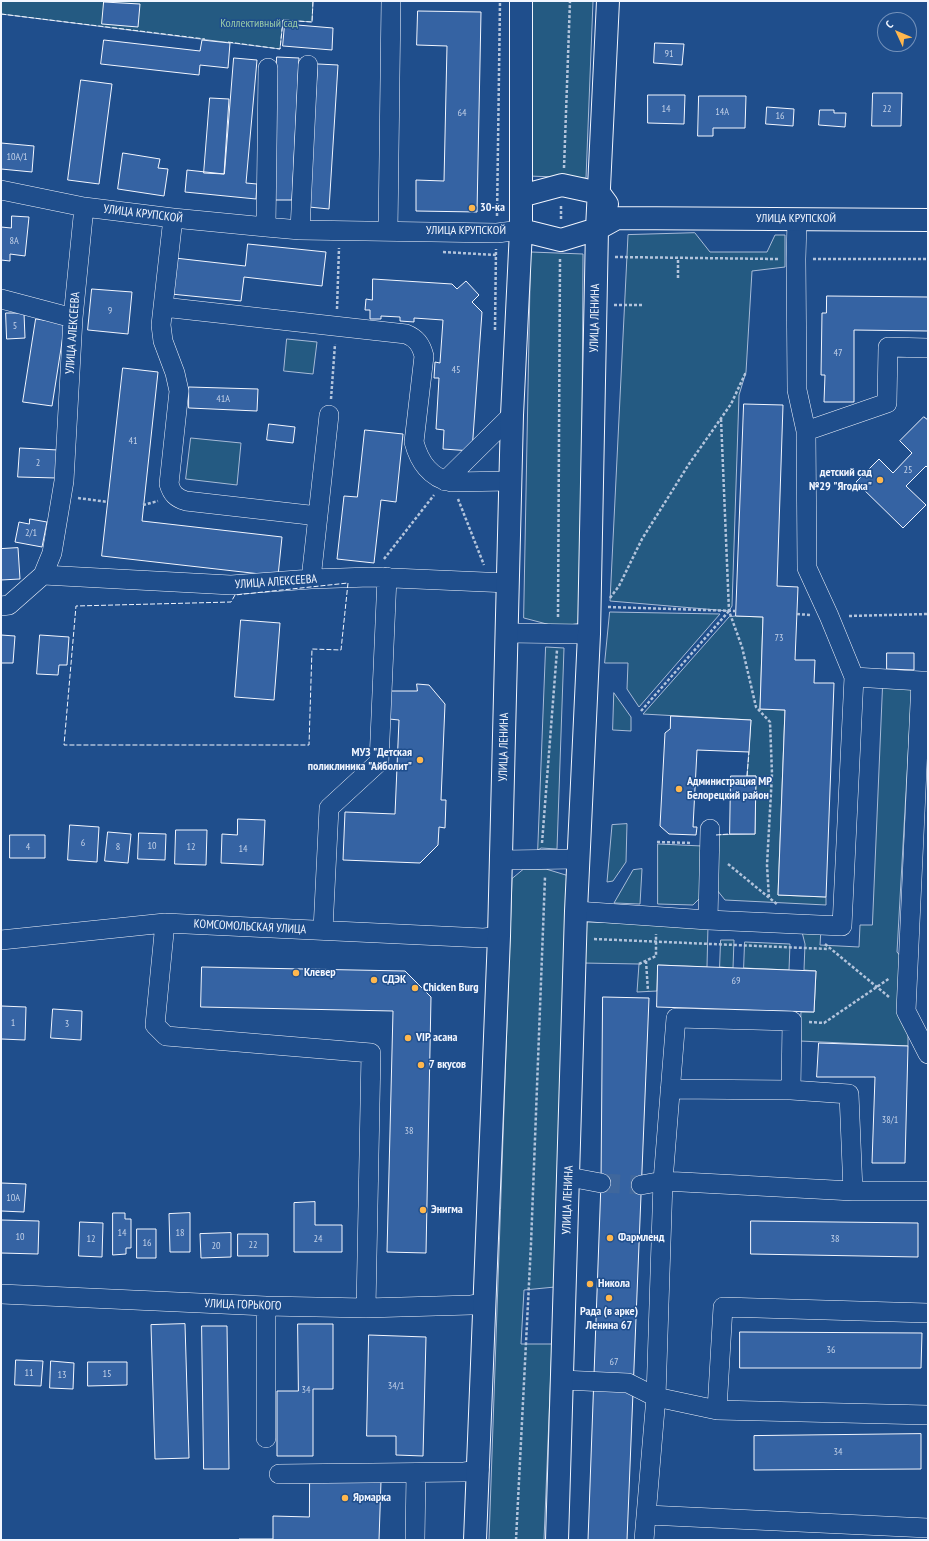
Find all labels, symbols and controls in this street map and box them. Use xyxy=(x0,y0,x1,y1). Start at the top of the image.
north arrow xyxy=(877,12,917,52)
park label: Коллективный сад xyxy=(220,17,298,31)
text: С xyxy=(882,18,896,31)
house number: 91 xyxy=(665,48,673,60)
house number: 14 xyxy=(662,103,670,115)
house number: 22 xyxy=(883,103,891,115)
house number: 14А xyxy=(715,106,729,118)
house number: 64 xyxy=(458,107,466,119)
house number: 16 xyxy=(776,110,784,122)
house number: 10А/1 xyxy=(6,151,28,163)
place label: 30-ка xyxy=(480,201,505,215)
street label: УЛИЦА КРУПСКОЙ xyxy=(103,202,183,226)
marker: 30-ка xyxy=(467,203,477,213)
street label: УЛИЦА КРУПСКОЙ xyxy=(756,212,836,226)
street label: УЛИЦА КРУПСКОЙ xyxy=(426,224,506,238)
house number: 8А xyxy=(9,235,19,247)
street label: УЛИЦА ЛЕНИНА xyxy=(587,283,603,353)
street label: УЛИЦА АЛЕКСЕЕВА xyxy=(63,291,83,375)
house number: 9 xyxy=(108,305,112,317)
house number: 5 xyxy=(13,320,17,332)
house number: 47 xyxy=(834,347,842,359)
house number: 45 xyxy=(452,364,460,376)
house number: 41А xyxy=(216,393,230,405)
house number: 41 xyxy=(129,435,137,447)
house number: 2 xyxy=(36,457,40,469)
house number: 25 xyxy=(904,464,912,476)
place label: детский сад №29 "Ягодка" xyxy=(809,466,872,494)
marker: детский сад №29 "Ягодка" xyxy=(875,475,885,485)
house number: 2/1 xyxy=(25,527,37,539)
street label: УЛИЦА АЛЕКСЕЕВА xyxy=(234,572,318,592)
house number: 73 xyxy=(775,632,783,644)
street label: УЛИЦА ЛЕНИНА xyxy=(496,712,512,782)
place label: МУЗ "Детская поликлиника "Айболит" xyxy=(308,746,412,774)
marker: МУЗ "Детская поликлиника "Айболит" xyxy=(415,755,425,765)
place label: Администрация МР Белорецкий район xyxy=(687,775,772,803)
marker: Администрация МР Белорецкий район xyxy=(674,784,684,794)
house number: 6 xyxy=(81,837,85,849)
house number: 10 xyxy=(148,840,156,852)
house number: 4 xyxy=(26,841,30,853)
house number: 8 xyxy=(116,841,120,853)
house number: 12 xyxy=(187,841,195,853)
house number: 14 xyxy=(239,843,247,855)
street label: КОМСОМОЛЬСКАЯ УЛИЦА xyxy=(193,917,307,937)
place label: Клевер xyxy=(304,966,336,980)
marker: Клевер xyxy=(291,968,301,978)
place label: СДЭК xyxy=(382,973,406,987)
marker: СДЭК xyxy=(369,975,379,985)
house number: 69 xyxy=(732,975,740,987)
place label: Chicken Burg xyxy=(423,981,479,995)
marker: Chicken Burg xyxy=(410,983,420,993)
house number: 1 xyxy=(11,1017,15,1029)
house number: 3 xyxy=(65,1018,69,1030)
place label: VIP асана xyxy=(416,1031,457,1045)
marker: VIP асана xyxy=(403,1033,413,1043)
place label: 7 вкусов xyxy=(429,1058,466,1072)
marker: 7 вкусов xyxy=(416,1060,426,1070)
house number: 38/1 xyxy=(882,1114,898,1126)
house number: 38 xyxy=(405,1125,413,1137)
street label: УЛИЦА ЛЕНИНА xyxy=(560,1165,576,1235)
house number: 10А xyxy=(6,1192,20,1204)
place label: Энигма xyxy=(431,1203,463,1217)
marker: Энигма xyxy=(418,1205,428,1215)
house number: 14 xyxy=(118,1227,126,1239)
house number: 18 xyxy=(176,1227,184,1239)
house number: 10 xyxy=(16,1231,24,1243)
place label: Фармленд xyxy=(618,1231,664,1245)
house number: 12 xyxy=(87,1233,95,1245)
house number: 24 xyxy=(314,1233,322,1245)
marker: Фармленд xyxy=(605,1233,615,1243)
house number: 38 xyxy=(831,1233,839,1245)
house number: 16 xyxy=(143,1237,151,1249)
house number: 22 xyxy=(249,1239,257,1251)
house number: 20 xyxy=(212,1240,220,1252)
place label: Никола xyxy=(598,1277,630,1291)
marker: Никола xyxy=(585,1279,595,1289)
marker: Рада (в арке) Ленина 67 xyxy=(604,1293,614,1303)
street label: УЛИЦА ГОРЬКОГО xyxy=(204,1296,282,1314)
place label: Рада (в арке) Ленина 67 xyxy=(580,1305,638,1333)
house number: 36 xyxy=(827,1344,835,1356)
house number: 67 xyxy=(610,1356,618,1368)
house number: 11 xyxy=(25,1367,33,1379)
house number: 15 xyxy=(103,1368,111,1380)
house number: 13 xyxy=(58,1369,66,1381)
house number: 34/1 xyxy=(388,1380,404,1392)
house number: 34 xyxy=(302,1384,310,1396)
house number: 34 xyxy=(834,1446,842,1458)
place label: Ярмарка xyxy=(353,1491,391,1505)
marker: Ярмарка xyxy=(340,1493,350,1503)

